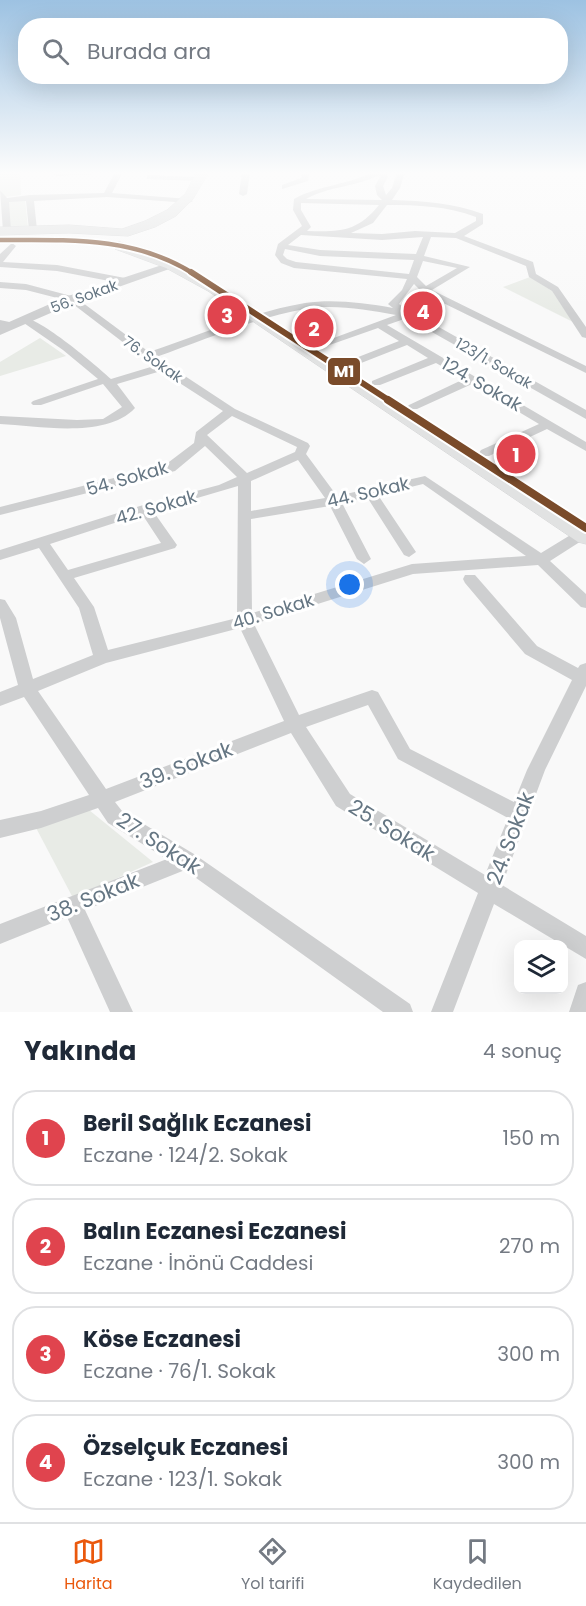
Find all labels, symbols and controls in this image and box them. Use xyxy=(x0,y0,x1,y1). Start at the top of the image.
search box xyxy=(18,18,568,84)
icon: search xyxy=(39,35,72,68)
text: Burada ara xyxy=(87,36,211,67)
street label: 56. Sokak xyxy=(47,274,121,318)
pin: 4 xyxy=(404,288,442,334)
pin: 3 xyxy=(208,292,246,338)
pin: 2 xyxy=(294,306,334,350)
street label: 76. Sokak xyxy=(119,331,187,388)
street label: 123/1. Sokak xyxy=(452,333,536,394)
street label: 124. Sokak xyxy=(437,351,527,417)
line badge: M1 xyxy=(327,357,361,386)
text: M1 xyxy=(334,360,354,383)
pin: 1 xyxy=(496,432,536,476)
street label: 54. Sokak xyxy=(83,454,172,502)
street label: 44. Sokak xyxy=(324,470,412,514)
street label: 42. Sokak xyxy=(113,483,200,530)
your location xyxy=(335,570,364,599)
street label: 40. Sokak xyxy=(229,587,318,635)
street label: 39. Sokak xyxy=(135,734,237,796)
street label: 24. Sokak xyxy=(479,787,541,888)
street label: 25. Sokak xyxy=(343,792,441,868)
street label: 27. Sokak xyxy=(111,805,207,881)
street label: 38. Sokak xyxy=(42,865,144,929)
map controls xyxy=(514,940,568,994)
button: layers xyxy=(514,940,568,994)
text: Yakında xyxy=(24,1033,136,1069)
text: 4 sonuç xyxy=(483,1037,562,1065)
text: Beril Sağlık Eczanesi xyxy=(83,1108,312,1139)
text: 1 xyxy=(42,1124,49,1152)
text: 150 m xyxy=(503,1124,560,1152)
text: Eczane · 124/2. Sokak xyxy=(83,1141,288,1169)
text: Balın Eczanesi Eczanesi xyxy=(83,1216,347,1247)
text: 2 xyxy=(40,1232,51,1260)
text: 270 m xyxy=(499,1232,560,1260)
text: Eczane · İnönü Caddesi xyxy=(83,1249,313,1277)
text: Köse Eczanesi xyxy=(83,1324,241,1355)
text: 3 xyxy=(39,1340,52,1368)
text: 300 m xyxy=(497,1340,560,1368)
text: Eczane · 76/1. Sokak xyxy=(83,1357,276,1385)
text: Özselçuk Eczanesi xyxy=(83,1432,288,1463)
text: 4 xyxy=(39,1448,52,1476)
text: 300 m xyxy=(497,1448,560,1476)
text: Eczane · 123/1. Sokak xyxy=(83,1465,282,1493)
tab: Harita xyxy=(64,1535,113,1596)
tab: Yol tarifi xyxy=(241,1535,304,1596)
tab: Kaydedilen xyxy=(433,1535,522,1596)

